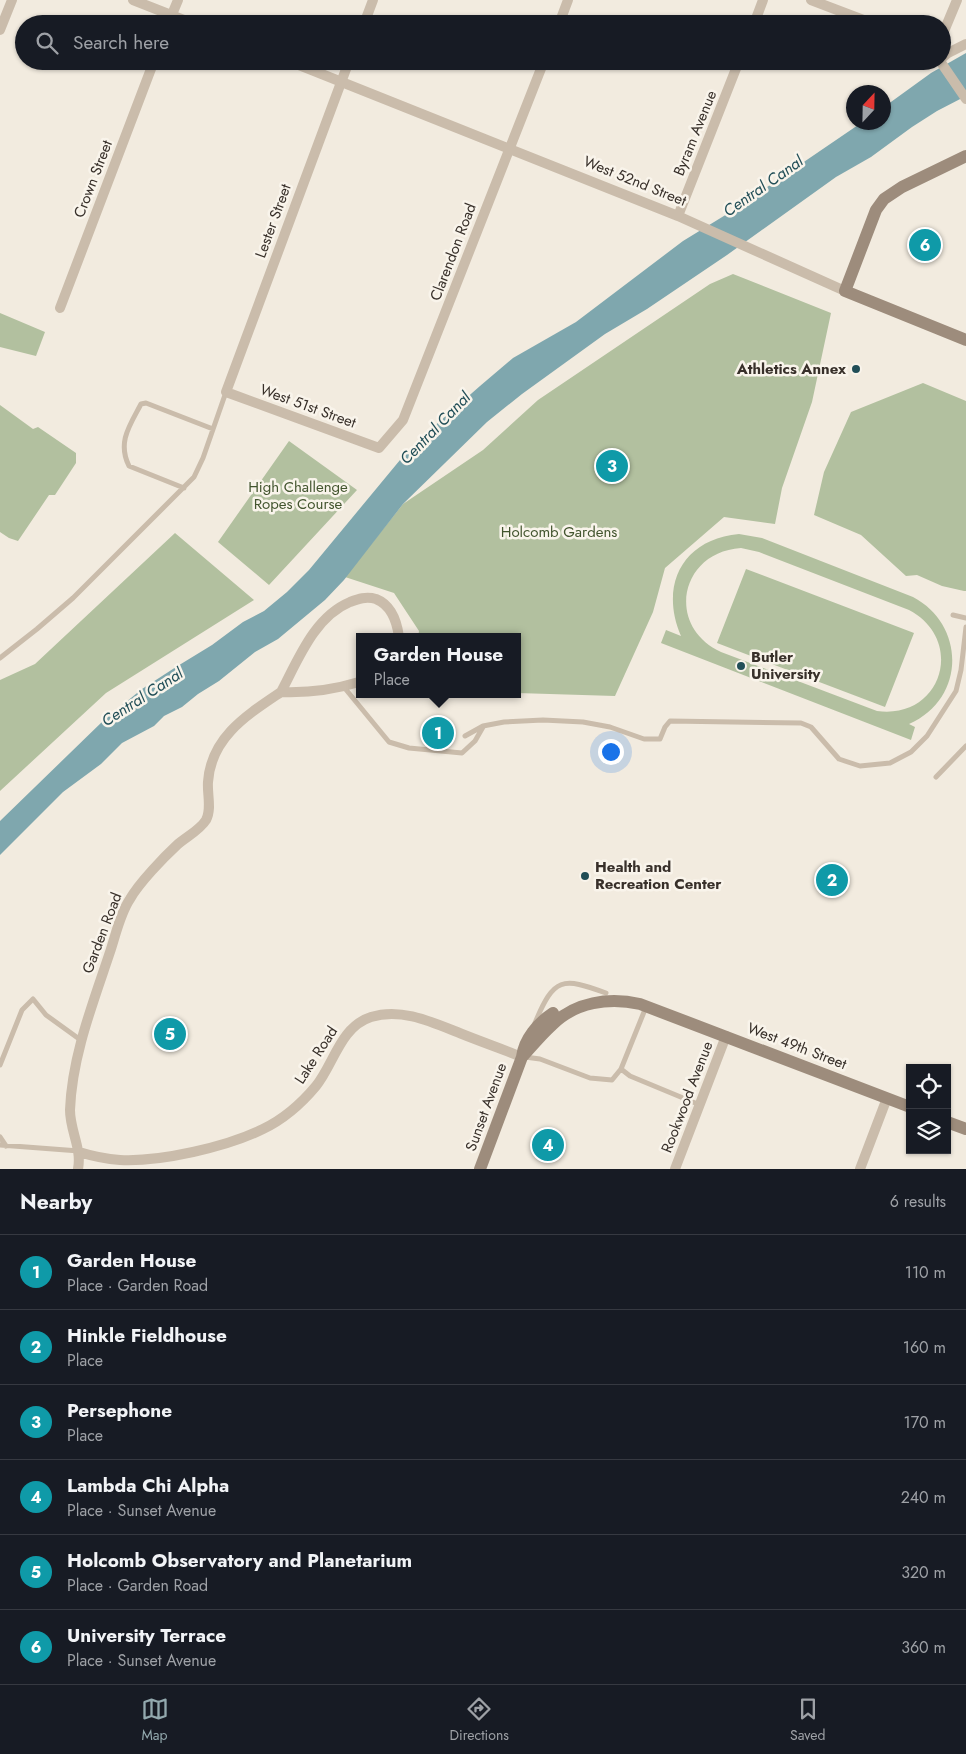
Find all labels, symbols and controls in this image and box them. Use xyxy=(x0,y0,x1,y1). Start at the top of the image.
search box xyxy=(15,15,951,70)
icon: search xyxy=(33,29,61,57)
text: Search here xyxy=(73,29,169,56)
north arrow xyxy=(846,85,891,130)
street label: Byram Avenue xyxy=(668,87,722,179)
street label: Crown Street xyxy=(68,137,118,221)
water label: Central Canal xyxy=(718,149,809,222)
street label: West 52nd Street xyxy=(580,150,690,212)
street label: Lester Street xyxy=(249,181,297,261)
street label: Clarendon Road xyxy=(424,200,482,304)
pin: 6 xyxy=(909,226,941,264)
place label: Athletics Annex xyxy=(736,358,846,380)
marker: Athletics Annex xyxy=(850,363,862,375)
street label: West 51st Street xyxy=(257,378,359,434)
water label: Central Canal xyxy=(394,385,477,469)
pin: 3 xyxy=(596,447,628,485)
park label: High Challenge Ropes Course xyxy=(248,476,348,515)
park label: Holcomb Gardens xyxy=(501,521,617,543)
popup xyxy=(356,633,521,698)
text: Garden House xyxy=(374,641,503,668)
place label: Butler University xyxy=(751,646,820,685)
marker: Butler University xyxy=(735,660,747,672)
water label: Central Canal xyxy=(97,661,189,732)
text: Place xyxy=(374,668,410,691)
pin: 1 xyxy=(422,714,454,752)
your location xyxy=(598,739,624,765)
place label: Health and Recreation Center xyxy=(595,856,722,895)
pin: 2 xyxy=(816,861,848,899)
marker: Health and Recreation Center xyxy=(579,870,591,882)
street label: Garden Road xyxy=(76,889,128,977)
pin: 5 xyxy=(154,1015,186,1053)
street label: West 49th Street xyxy=(744,1017,850,1075)
street label: Lake Road xyxy=(289,1022,343,1088)
street label: Rookwood Avenue xyxy=(656,1038,718,1156)
street label: Sunset Avenue xyxy=(460,1059,512,1154)
map controls xyxy=(906,1064,951,1154)
button: locate xyxy=(906,1064,951,1109)
button: layers xyxy=(906,1109,951,1154)
pin: 4 xyxy=(532,1126,564,1164)
text: Nearby xyxy=(20,1187,92,1217)
text: 6 results xyxy=(890,1190,946,1213)
text: Garden House xyxy=(67,1247,196,1274)
text: 1 xyxy=(32,1261,40,1284)
text: 110 m xyxy=(905,1261,946,1284)
text: Place · Garden Road xyxy=(67,1274,208,1297)
text: Hinkle Fieldhouse xyxy=(67,1322,227,1349)
text: 2 xyxy=(31,1336,41,1359)
text: 160 m xyxy=(903,1336,946,1359)
text: Place xyxy=(67,1349,103,1372)
text: Persephone xyxy=(67,1397,172,1424)
text: 3 xyxy=(31,1411,41,1434)
text: 170 m xyxy=(904,1411,946,1434)
text: Place xyxy=(67,1424,103,1447)
text: Lambda Chi Alpha xyxy=(67,1472,229,1499)
text: 4 xyxy=(30,1486,42,1509)
text: 240 m xyxy=(901,1486,946,1509)
text: Place · Sunset Avenue xyxy=(67,1499,216,1522)
text: Holcomb Observatory and Planetarium xyxy=(67,1547,412,1574)
text: 5 xyxy=(31,1561,41,1584)
text: 320 m xyxy=(901,1561,946,1584)
text: Place · Garden Road xyxy=(67,1574,208,1597)
text: University Terrace xyxy=(67,1622,226,1649)
text: 6 xyxy=(31,1636,41,1659)
text: 360 m xyxy=(901,1636,946,1659)
text: Place · Sunset Avenue xyxy=(67,1649,216,1672)
tab: Map xyxy=(141,1695,169,1745)
tab: Directions xyxy=(450,1695,509,1745)
tab: Saved xyxy=(790,1695,825,1745)

